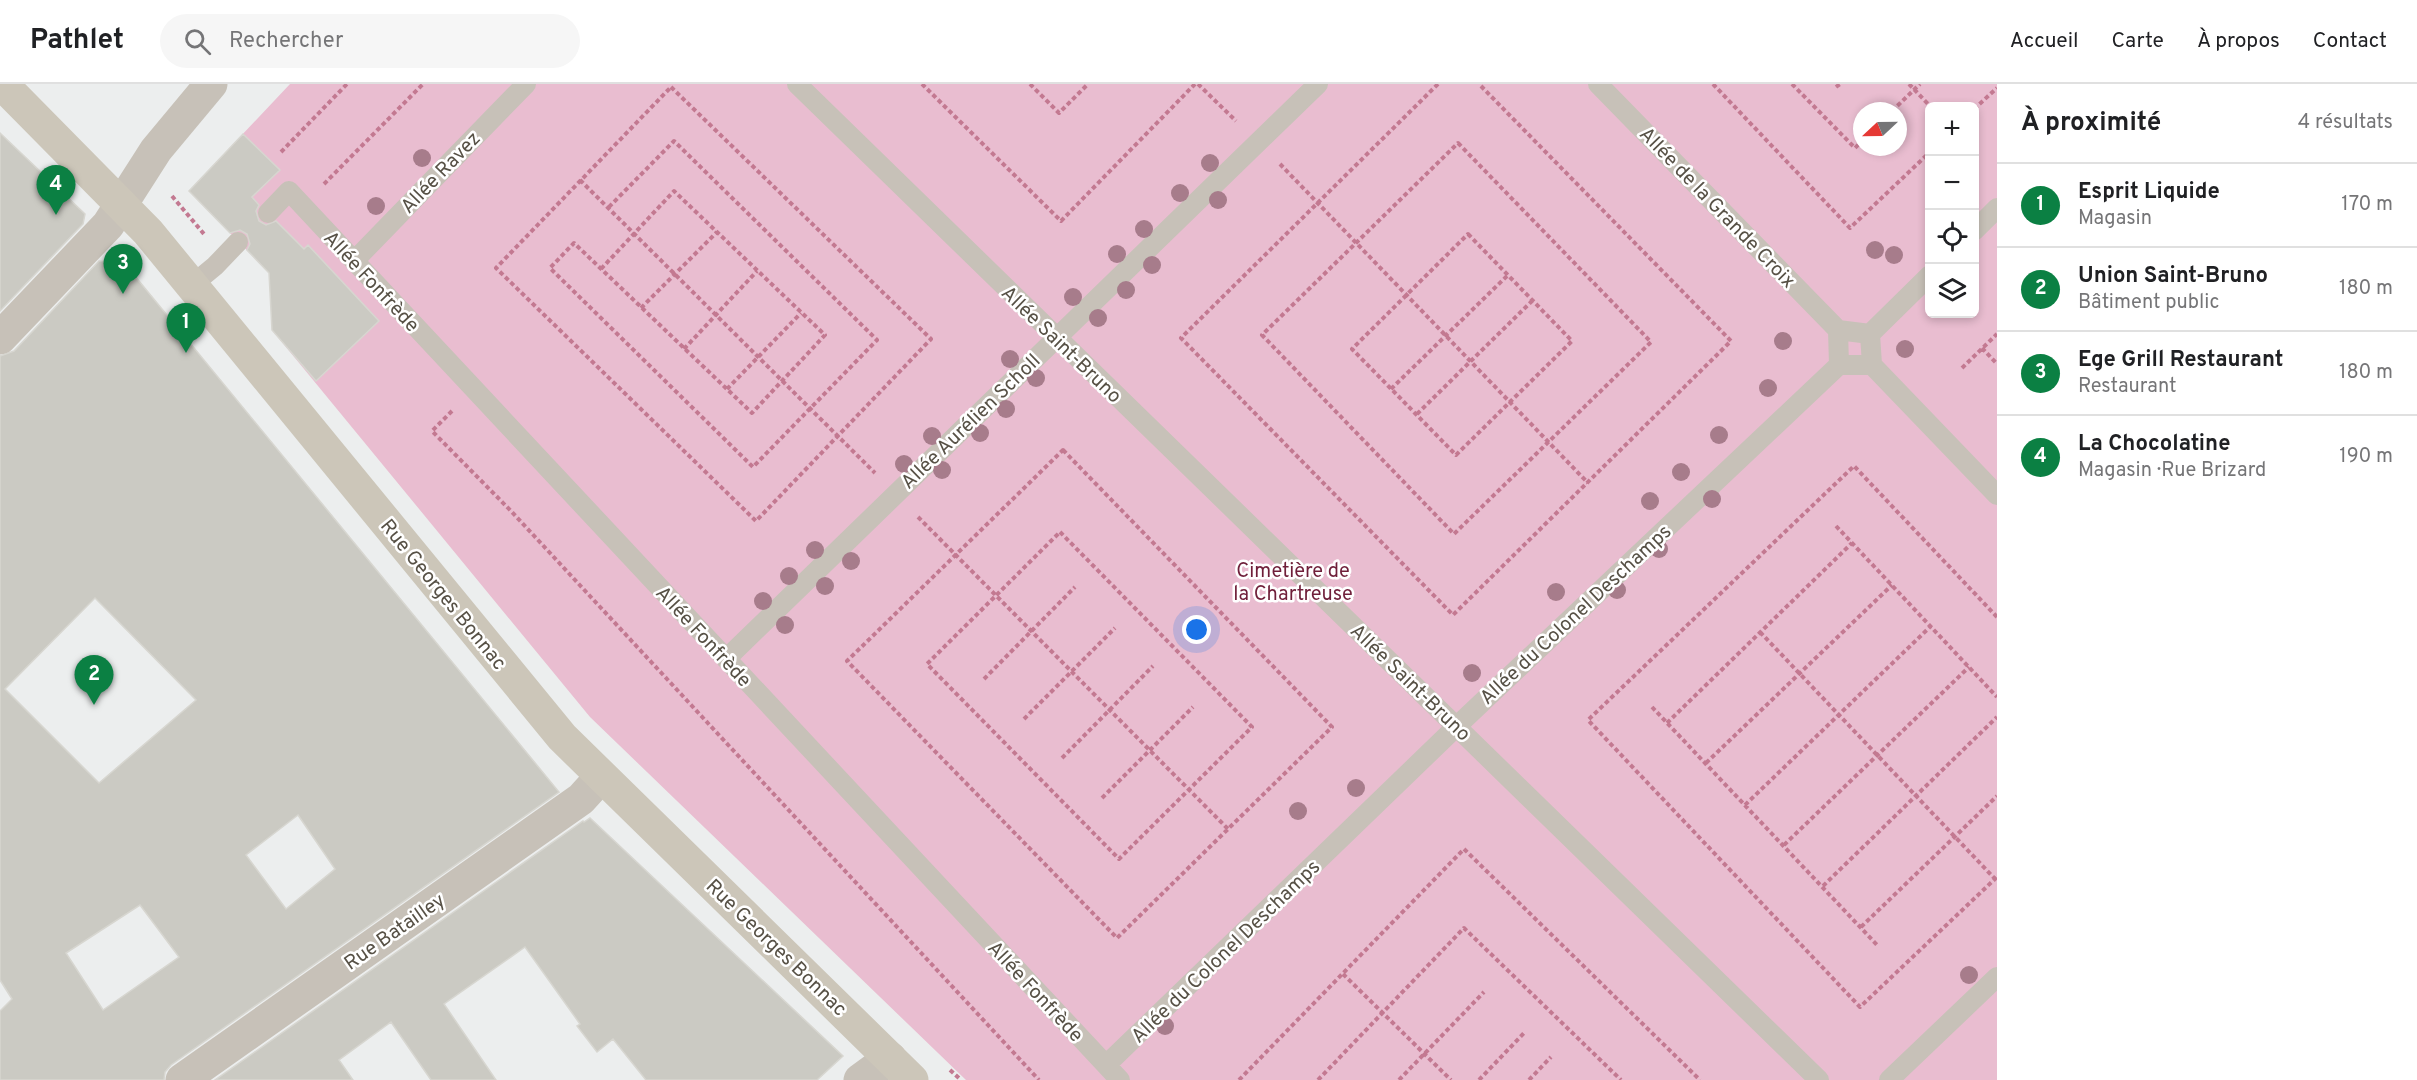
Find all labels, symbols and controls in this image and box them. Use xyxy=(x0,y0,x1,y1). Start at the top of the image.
search box xyxy=(160,14,580,68)
text: Pathlet xyxy=(30,23,124,59)
icon: search xyxy=(181,25,214,58)
text: Rechercher xyxy=(229,28,343,55)
text: Accueil xyxy=(2010,28,2079,55)
text: Carte xyxy=(2112,28,2164,55)
text: À propos xyxy=(2197,28,2280,55)
text: Contact xyxy=(2313,28,2387,55)
north arrow xyxy=(1853,102,1907,156)
map controls xyxy=(1925,102,1979,318)
button: + xyxy=(1925,102,1979,156)
text: À proximité xyxy=(2021,107,2161,140)
text: 4 résultats xyxy=(2298,110,2393,136)
street label: Allée de la Grande Croix xyxy=(1633,122,1800,295)
street label: Allée Ravez xyxy=(396,127,487,220)
button: − xyxy=(1925,156,1979,210)
pin: 4 xyxy=(36,166,76,215)
text: Esprit Liquide xyxy=(2078,179,2220,206)
text: 1 xyxy=(2037,192,2045,218)
text: 170 m xyxy=(2341,192,2393,218)
text: Magasin xyxy=(2078,206,2152,232)
button: locate xyxy=(1925,210,1979,264)
street label: Allée Fonfrède xyxy=(317,226,424,339)
pin: 3 xyxy=(104,244,142,294)
text: Union Saint-Bruno xyxy=(2078,263,2268,290)
button: layers xyxy=(1925,264,1979,318)
text: 2 xyxy=(2034,276,2047,302)
text: 180 m xyxy=(2339,276,2393,302)
street label: Allée Saint-Bruno xyxy=(995,281,1127,410)
text: Bâtiment public xyxy=(2078,290,2219,316)
pin: 1 xyxy=(166,304,206,353)
text: Ege Grill Restaurant xyxy=(2078,347,2283,374)
street label: Allée Aurélien Scholl xyxy=(896,349,1047,496)
text: 3 xyxy=(2035,360,2047,386)
text: 180 m xyxy=(2339,360,2393,386)
text: Restaurant xyxy=(2078,374,2177,400)
text: La Chocolatine xyxy=(2078,431,2230,458)
text: 4 xyxy=(2034,444,2047,470)
text: 190 m xyxy=(2339,444,2393,470)
text: Magasin · Rue Brizard xyxy=(2078,458,2266,484)
street label: Rue Georges Bonnac xyxy=(374,515,511,676)
street label: Allée du Colonel Deschamps xyxy=(1475,520,1678,711)
park label: Cimetière de la Chartreuse xyxy=(1233,559,1353,608)
street label: Allée Fonfrède xyxy=(649,581,756,694)
your location xyxy=(1182,615,1211,644)
street label: Allée Saint-Bruno xyxy=(1344,619,1476,748)
pin: 2 xyxy=(74,656,113,705)
street label: Allée du Colonel Deschamps xyxy=(1126,855,1327,1050)
street label: Rue Georges Bonnac xyxy=(699,874,852,1023)
street label: Rue Batailley xyxy=(340,888,451,977)
street label: Allée Fonfrède xyxy=(981,936,1088,1049)

